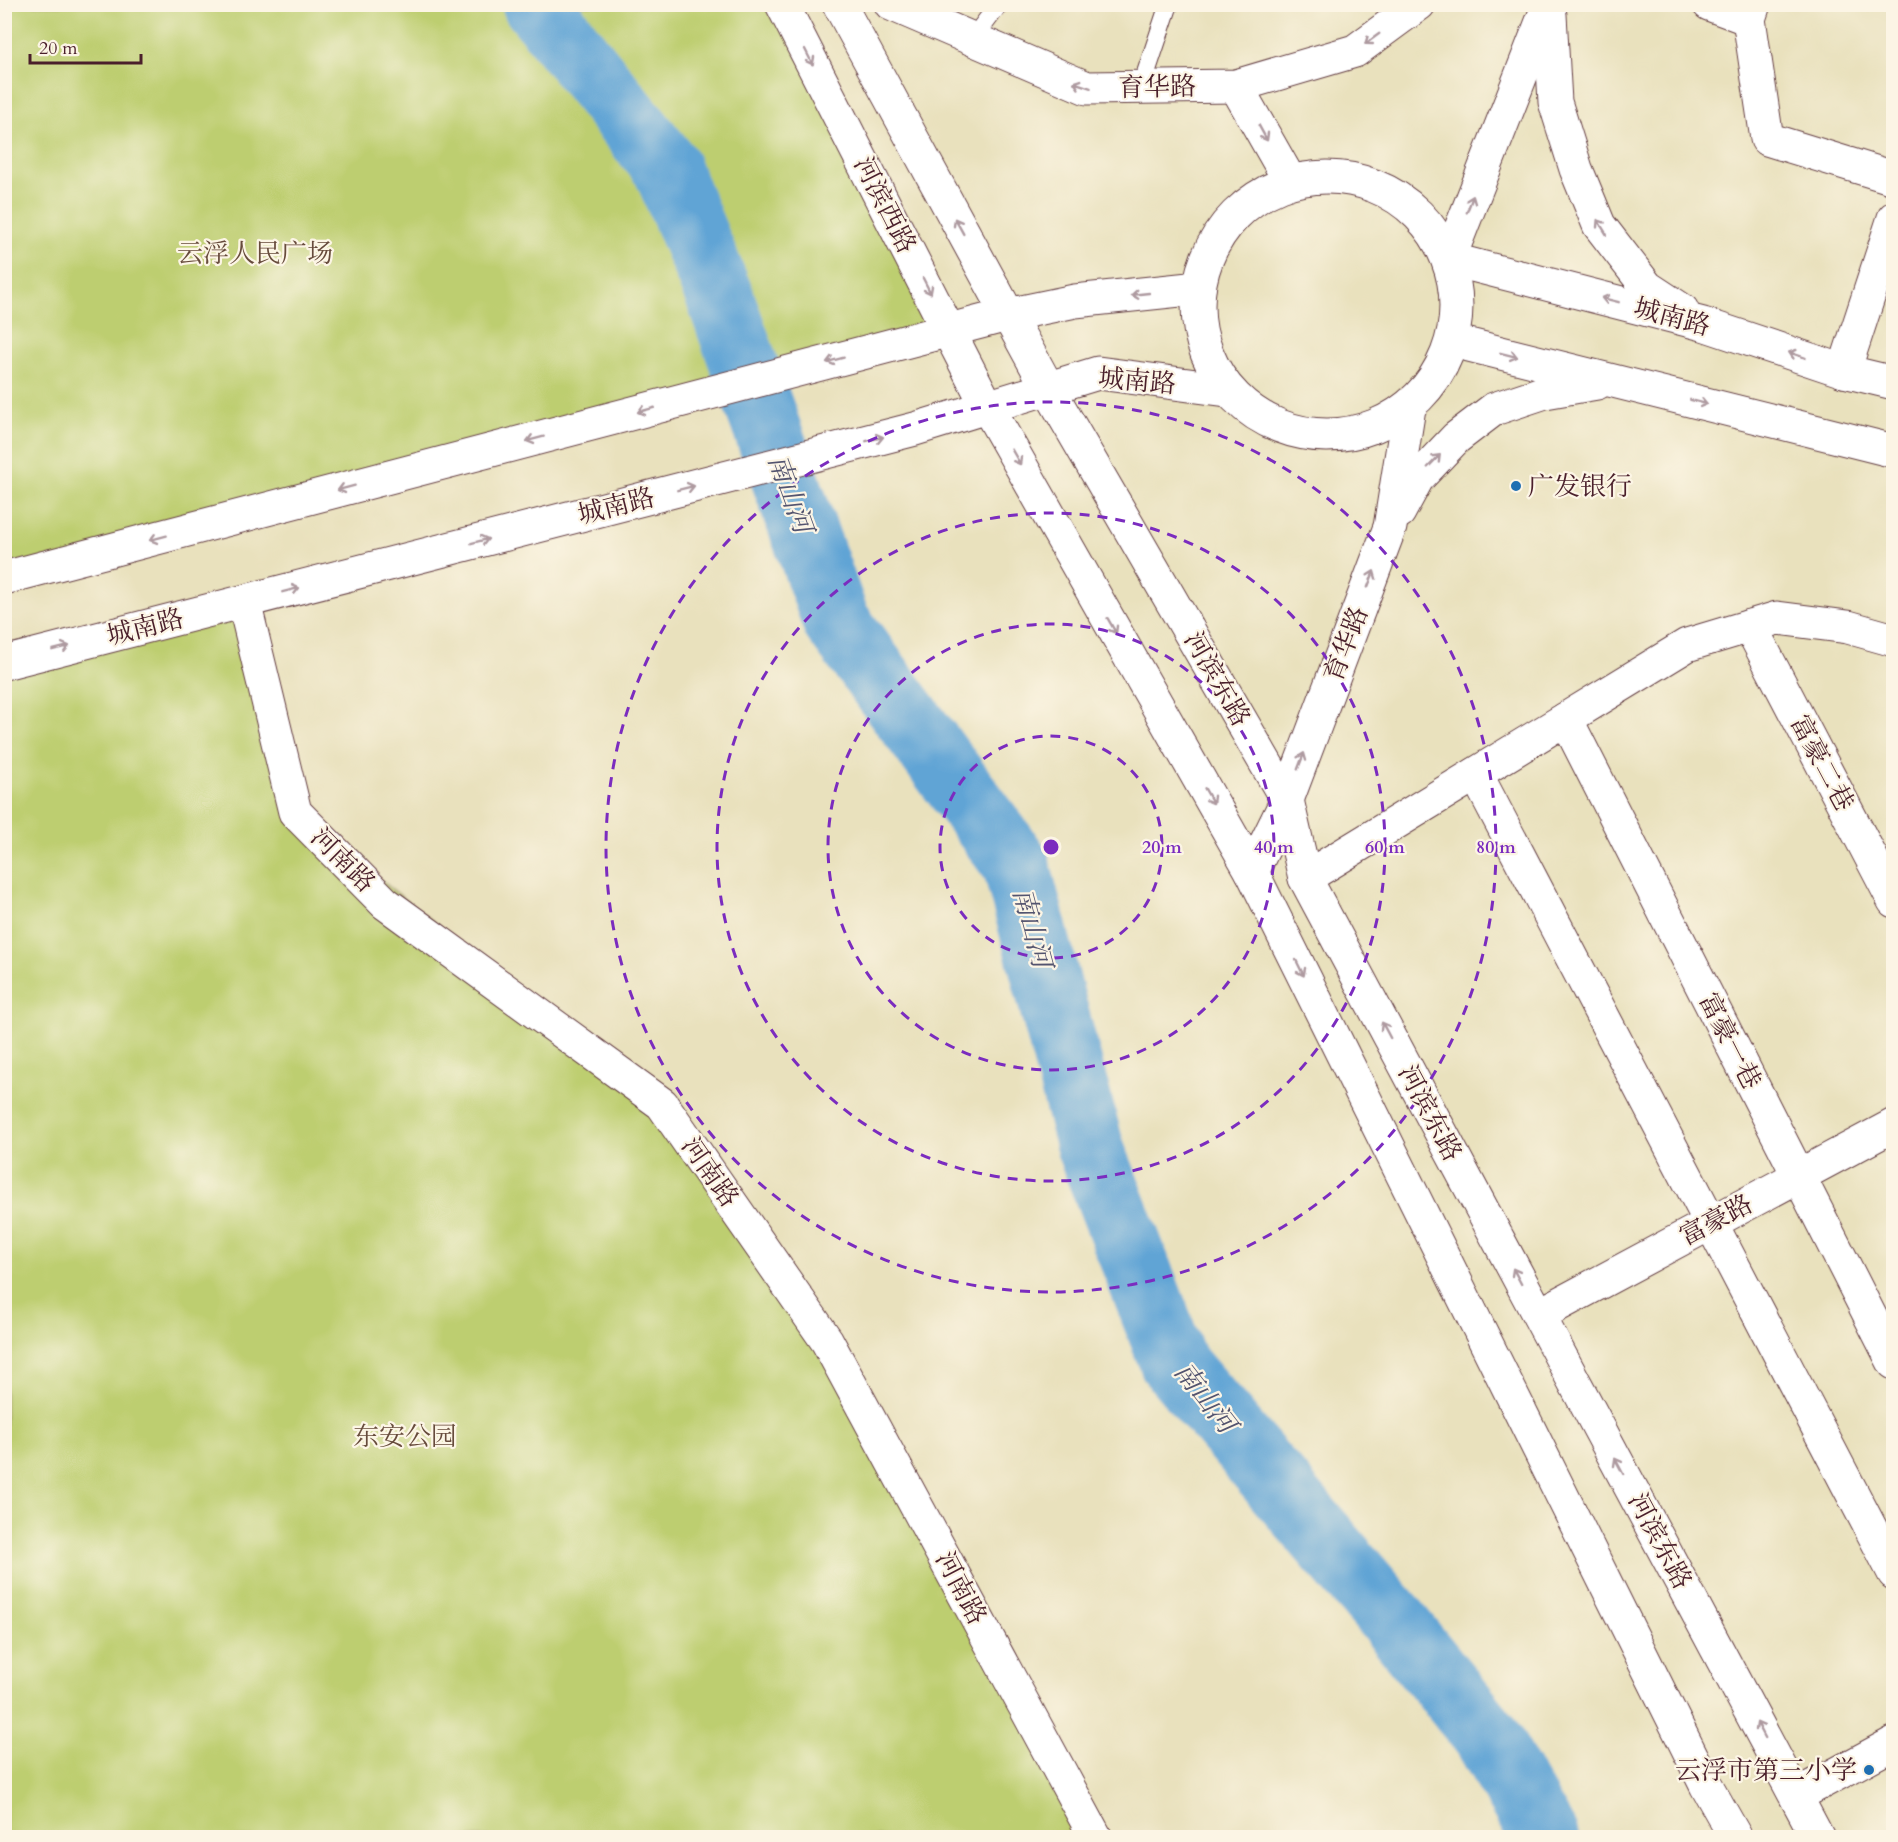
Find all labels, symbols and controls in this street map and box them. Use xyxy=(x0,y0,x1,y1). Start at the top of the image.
scale bar xyxy=(30,27,141,65)
one-way arrow xyxy=(1365,33,1381,45)
text: 20 m xyxy=(39,36,78,61)
one-way arrow xyxy=(804,47,815,65)
street label: 育华路 xyxy=(1118,69,1196,105)
one-way arrow xyxy=(1073,79,1092,90)
one-way arrow xyxy=(1258,124,1269,142)
street label: 河滨西路 xyxy=(846,151,924,259)
one-way arrow xyxy=(1465,196,1476,214)
one-way arrow xyxy=(953,218,965,235)
one-way arrow xyxy=(1596,219,1608,235)
park label: 云浮人民广场 xyxy=(177,236,333,271)
one-way arrow xyxy=(922,277,933,295)
one-way arrow xyxy=(1131,289,1151,300)
street label: 城南路 xyxy=(1630,290,1714,344)
one-way arrow xyxy=(1601,294,1620,305)
one-way arrow xyxy=(1788,349,1807,360)
one-way arrow xyxy=(1500,350,1519,362)
one-way arrow xyxy=(825,355,844,366)
street label: 城南路 xyxy=(1097,360,1177,402)
one-way arrow xyxy=(1689,397,1708,409)
one-way arrow xyxy=(637,404,656,416)
one-way arrow xyxy=(526,433,545,445)
one-way arrow xyxy=(865,433,884,444)
one-way arrow xyxy=(1010,448,1022,465)
water label: 南山河 xyxy=(759,450,823,543)
one-way arrow xyxy=(1427,454,1441,469)
place label: 广发银行 xyxy=(1528,469,1632,504)
marker: 广发银行 xyxy=(1509,479,1523,493)
street label: 城南路 xyxy=(574,480,658,532)
one-way arrow xyxy=(677,481,696,493)
one-way arrow xyxy=(337,483,356,494)
one-way arrow xyxy=(148,532,167,544)
one-way arrow xyxy=(470,535,489,546)
one-way arrow xyxy=(1366,570,1377,588)
one-way arrow xyxy=(281,583,300,595)
street label: 城南路 xyxy=(103,601,187,653)
street label: 育华路 xyxy=(1316,601,1376,687)
one-way arrow xyxy=(1107,618,1119,635)
street label: 河滨东路 xyxy=(1176,625,1258,733)
one-way arrow xyxy=(51,642,70,654)
street label: 富豪二巷 xyxy=(1782,709,1862,817)
one-way arrow xyxy=(1297,752,1308,771)
one-way arrow xyxy=(1203,787,1215,804)
street label: 河南路 xyxy=(303,820,383,900)
text: 20 m xyxy=(1142,835,1182,860)
text: 40 m xyxy=(1254,835,1294,860)
text: 60 m xyxy=(1365,835,1405,860)
text: 80 m xyxy=(1476,835,1516,860)
centre of rings xyxy=(1041,837,1061,857)
water label: 南山河 xyxy=(1004,884,1062,977)
one-way arrow xyxy=(1295,959,1306,977)
street label: 富豪一巷 xyxy=(1691,987,1769,1095)
one-way arrow xyxy=(1380,1021,1391,1039)
street label: 河滨东路 xyxy=(1390,1059,1470,1167)
street label: 河南路 xyxy=(673,1130,747,1214)
street label: 富豪路 xyxy=(1673,1186,1759,1254)
one-way arrow xyxy=(1511,1267,1522,1285)
water label: 南山河 xyxy=(1165,1355,1248,1445)
park label: 东安公园 xyxy=(353,1419,457,1454)
one-way arrow xyxy=(1613,1458,1625,1475)
street label: 河滨东路 xyxy=(1620,1487,1700,1595)
street label: 河南路 xyxy=(927,1545,995,1631)
one-way arrow xyxy=(1755,1722,1766,1740)
place label: 云浮市第三小学 xyxy=(1675,1753,1857,1788)
marker: 云浮市第三小学 xyxy=(1862,1763,1876,1777)

